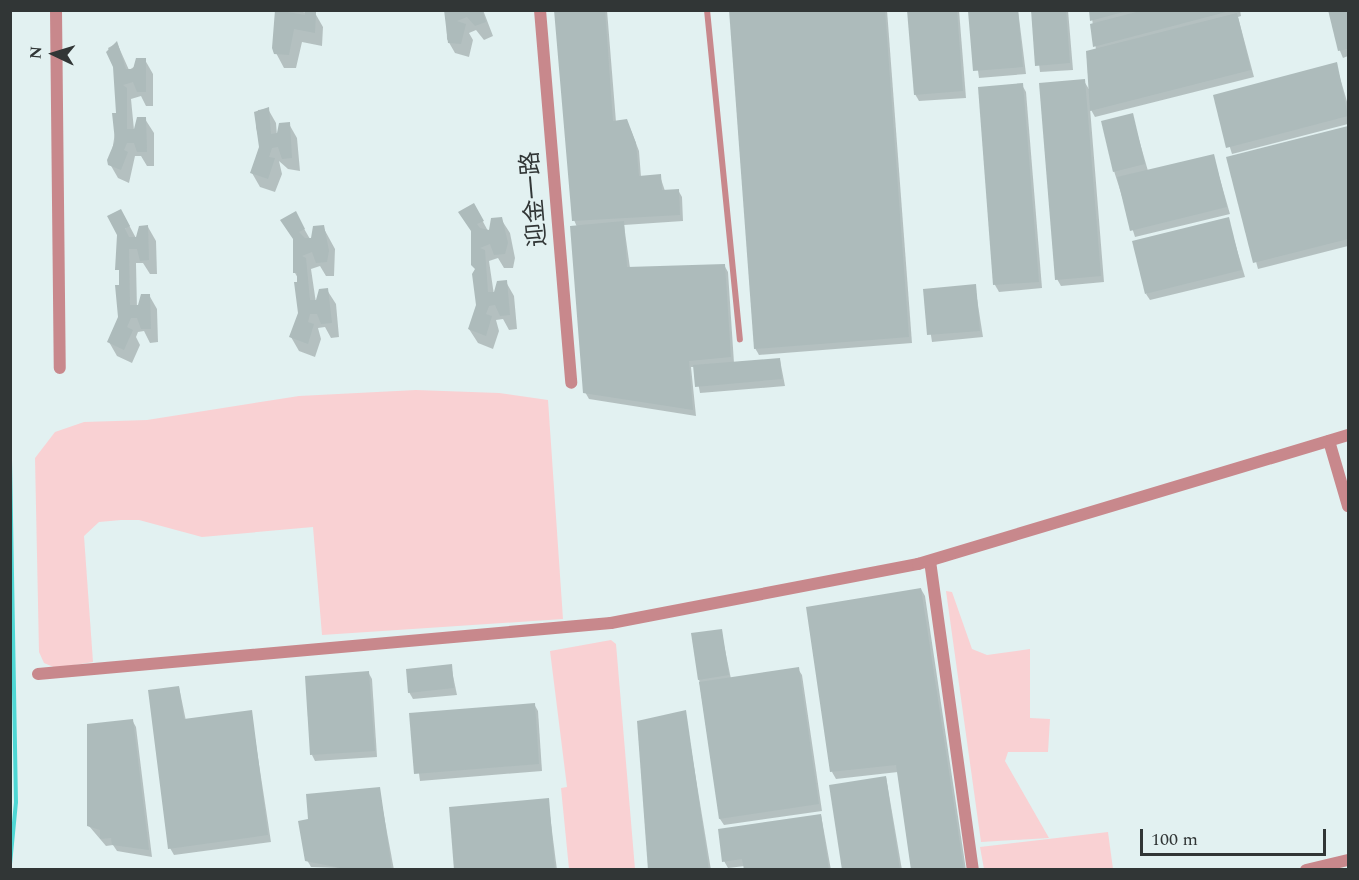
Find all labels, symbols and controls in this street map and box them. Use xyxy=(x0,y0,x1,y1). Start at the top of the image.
north arrow xyxy=(24,24,84,84)
text: N xyxy=(24,45,48,60)
street label: 迎金一路 xyxy=(516,150,554,248)
scale bar xyxy=(1143,817,1329,855)
text: 100 m xyxy=(1151,826,1198,853)

